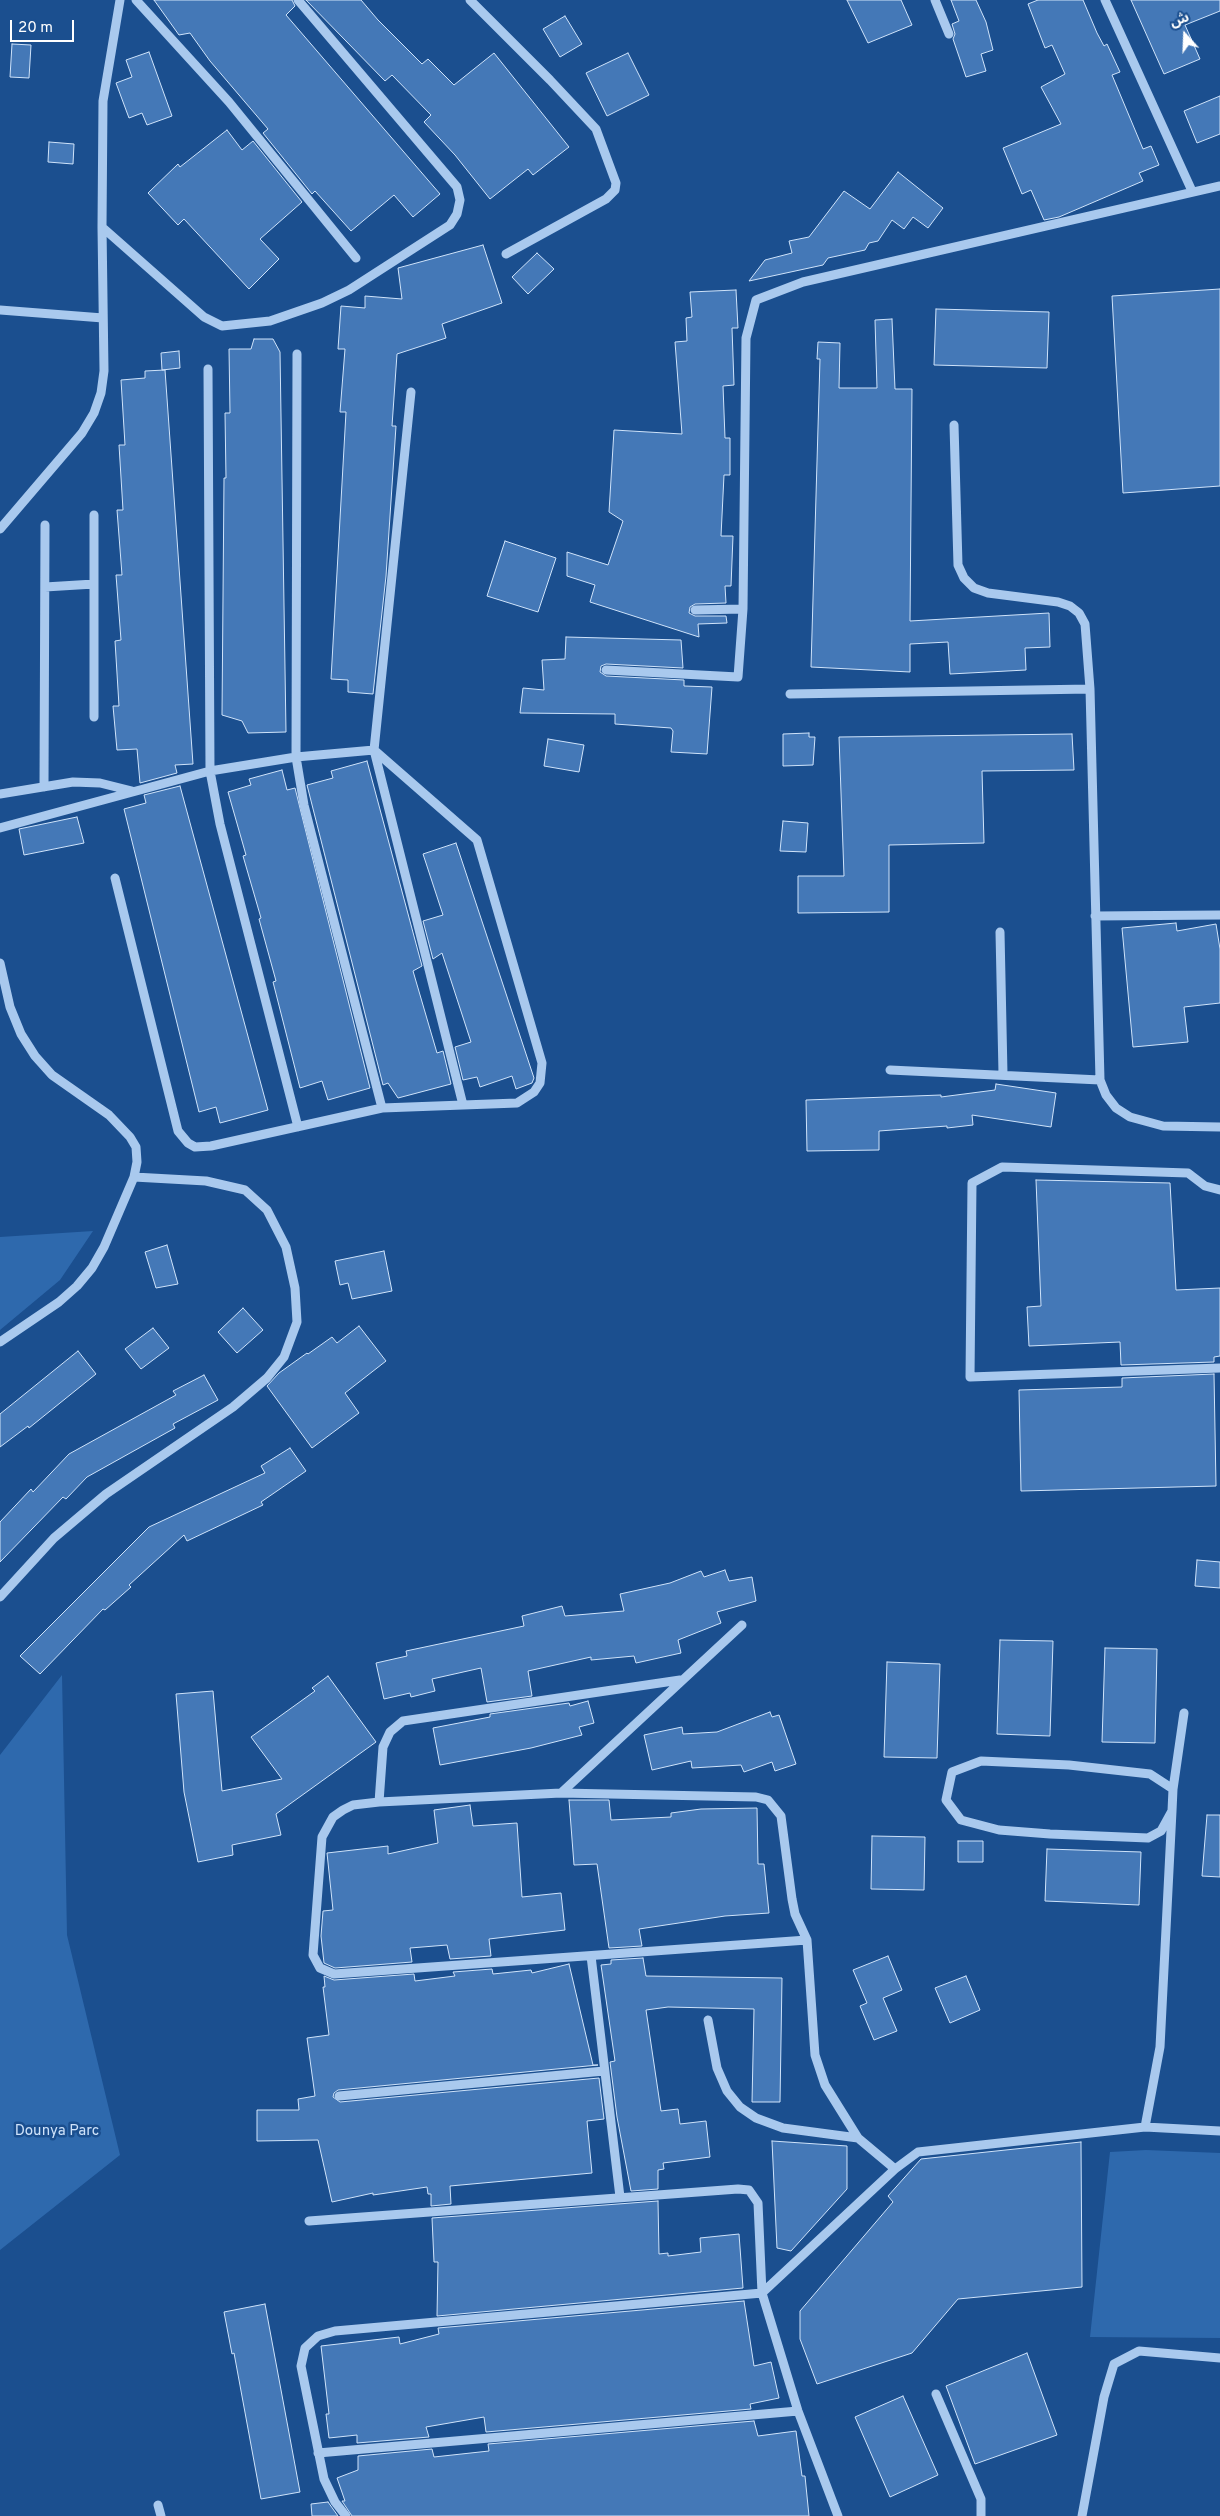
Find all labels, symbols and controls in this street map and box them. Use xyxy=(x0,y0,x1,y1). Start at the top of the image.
text: ش xyxy=(1168,9,1192,32)
scale bar xyxy=(12,10,76,42)
north arrow xyxy=(1160,10,1210,60)
text: 20 m xyxy=(18,19,53,38)
park label: Dounya Parc xyxy=(15,2123,99,2141)

